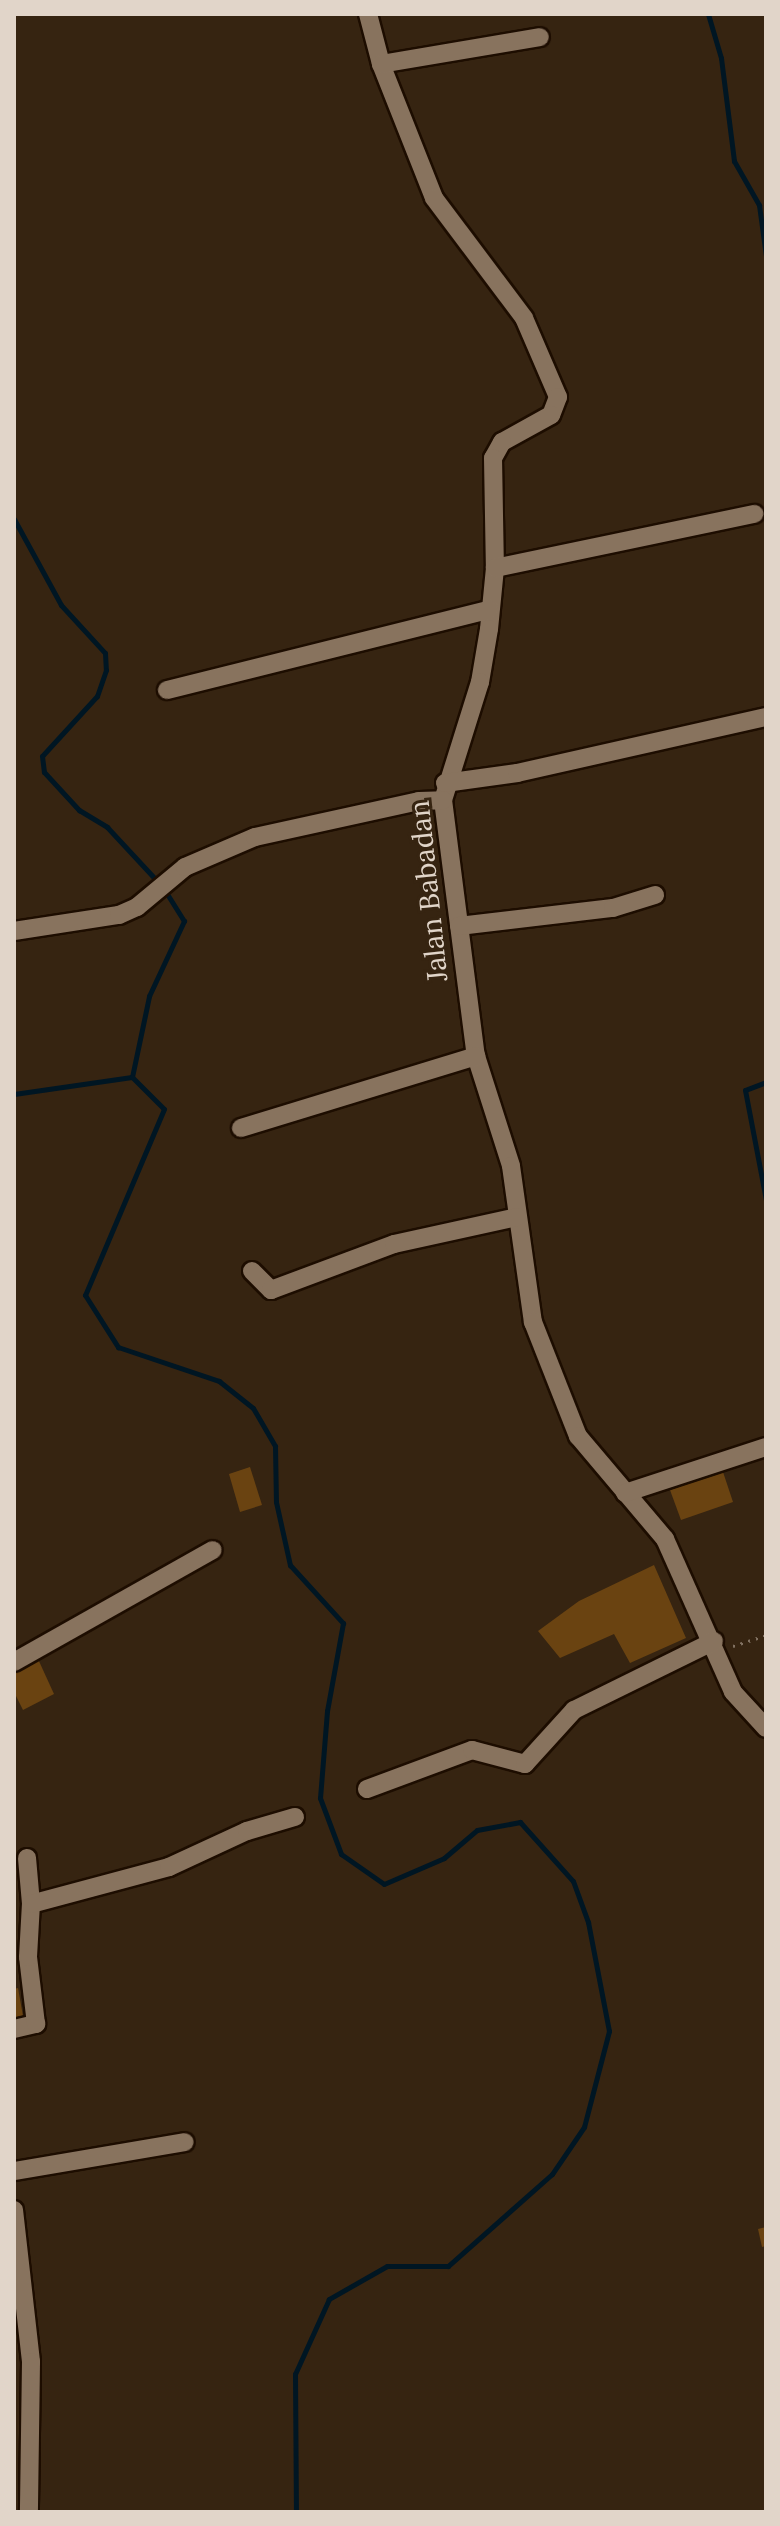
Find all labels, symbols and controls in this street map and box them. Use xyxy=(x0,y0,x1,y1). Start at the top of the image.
street label: Jalan Babadan xyxy=(402,799,454,983)

